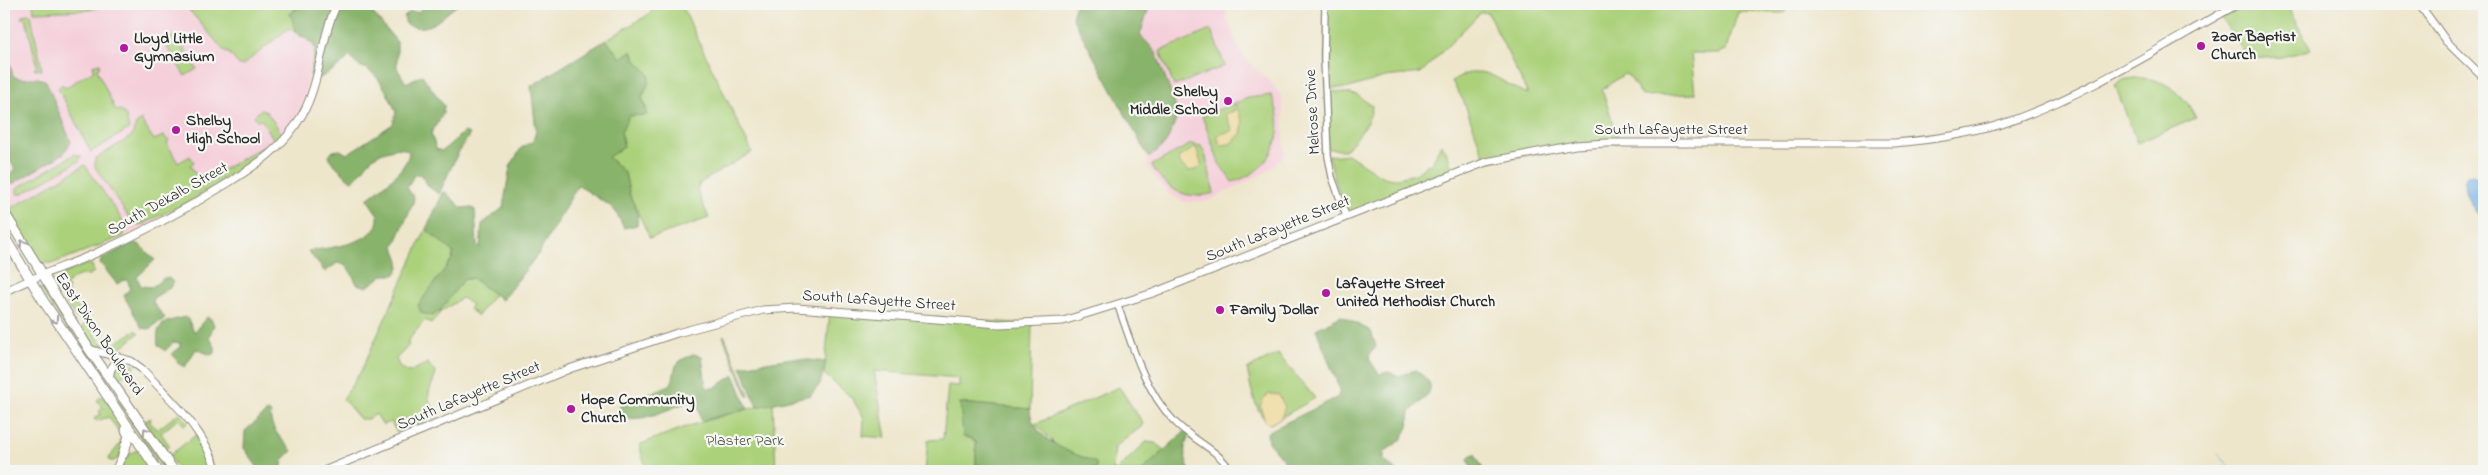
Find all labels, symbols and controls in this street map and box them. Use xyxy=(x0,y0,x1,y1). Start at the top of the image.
place label: Zoar Baptist Church xyxy=(2211,25,2297,67)
place label: Lloyd Little Gymnasium xyxy=(134,27,215,70)
marker: Zoar Baptist Church xyxy=(2195,40,2207,52)
marker: Lloyd Little Gymnasium xyxy=(118,42,130,54)
street label: Melrose Drive xyxy=(1299,68,1327,155)
place label: Shelby Middle School xyxy=(1130,80,1218,122)
marker: Shelby Middle School xyxy=(1222,95,1234,107)
place label: Shelby High School xyxy=(186,109,260,152)
street label: South Lafayette Street xyxy=(1594,118,1748,142)
marker: Shelby High School xyxy=(170,124,182,136)
street label: South Dekalb Street xyxy=(103,156,233,242)
street label: South Lafayette Street xyxy=(1202,189,1354,269)
one-way arrow xyxy=(19,239,29,248)
street label: East Dixon Boulevard xyxy=(49,268,149,400)
place label: Lafayette Street United Methodist Church xyxy=(1336,272,1496,314)
street label: South Lafayette Street xyxy=(802,284,957,318)
marker: Lafayette Street United Methodist Church xyxy=(1320,287,1332,299)
place label: Family Dollar xyxy=(1229,298,1319,323)
marker: Family Dollar xyxy=(1214,304,1226,316)
one-way arrow xyxy=(49,314,59,323)
street label: South Lafayette Street xyxy=(394,355,545,437)
place label: Hope Community Church xyxy=(581,388,695,430)
marker: Hope Community Church xyxy=(565,403,577,415)
one-way arrow xyxy=(143,427,152,437)
park label: Plaster Park xyxy=(706,429,785,453)

